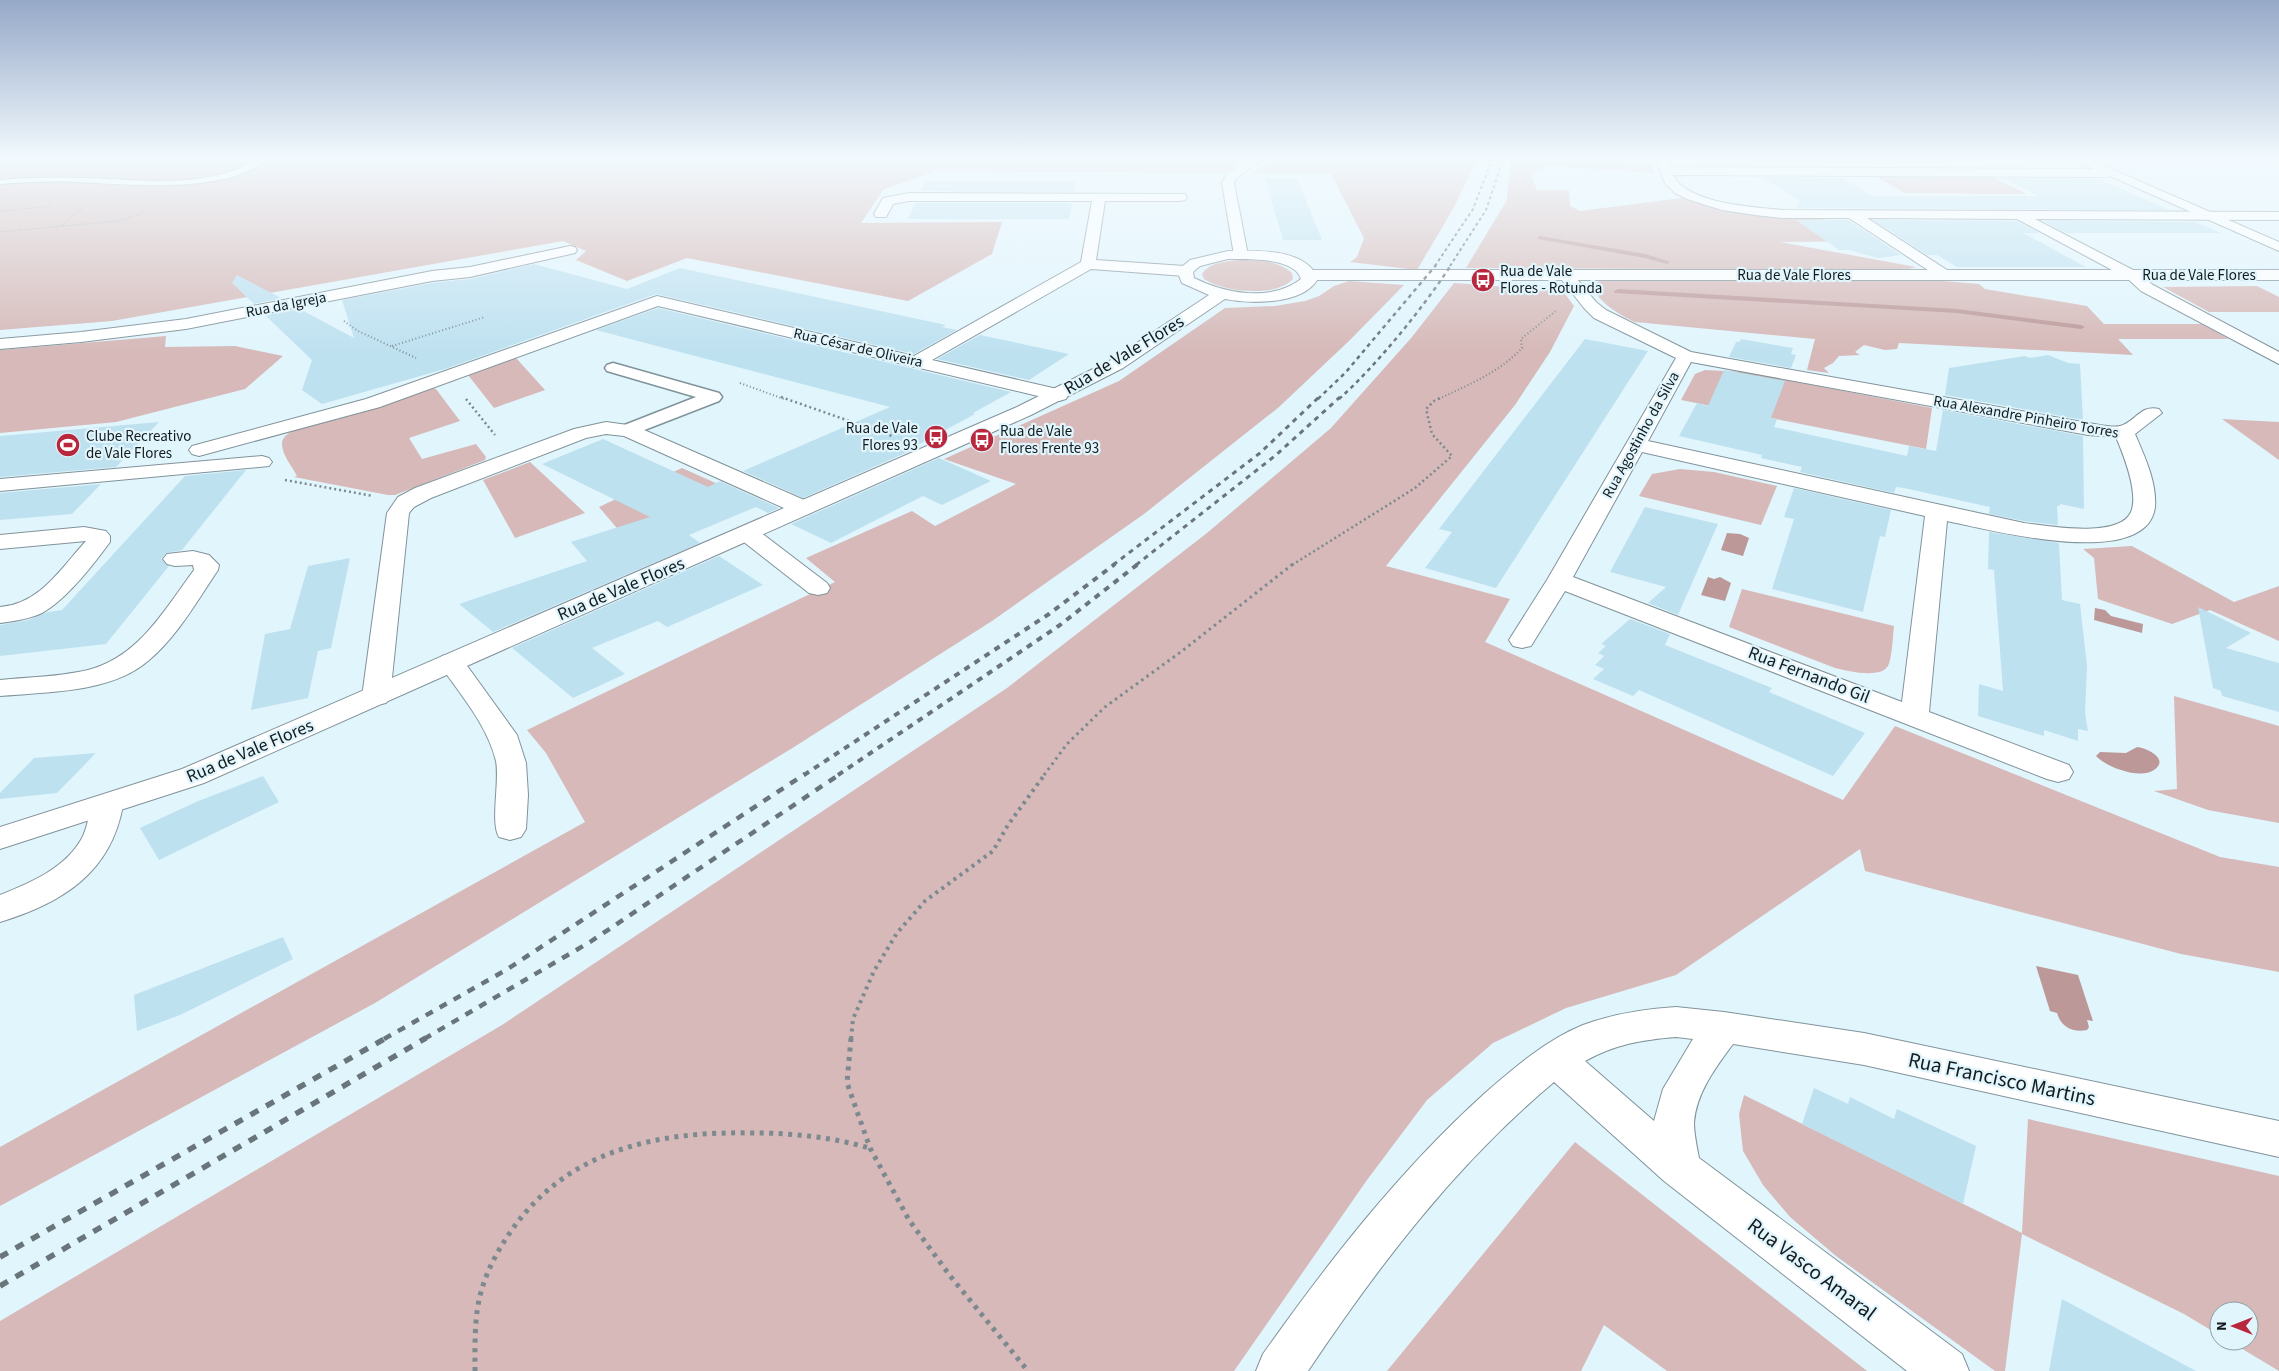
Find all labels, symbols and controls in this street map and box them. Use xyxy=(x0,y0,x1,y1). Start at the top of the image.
place label: Rua de Vale Flores - Rotunda xyxy=(1500,261,1602,299)
street label: Rua de Vale Flores xyxy=(1737,265,1851,286)
street label: Rua de Vale Flores xyxy=(2142,265,2256,286)
bus stop icon: Rua de Vale Flores - Rotunda xyxy=(1470,267,1496,293)
street label: Rua da Igreja xyxy=(244,287,328,323)
street label: Rua de Vale Flores xyxy=(1059,309,1189,401)
street label: Rua César de Oliveira xyxy=(791,323,925,373)
street label: Rua Agostinho da Silva xyxy=(1597,368,1685,502)
street label: Rua Alexandre Pinheiro Torres xyxy=(1932,390,2120,444)
place label: Rua de Vale Flores 93 xyxy=(846,418,918,456)
place label: Rua de Vale Flores Frente 93 xyxy=(1000,421,1099,459)
bus stop icon: Rua de Vale Flores 93 xyxy=(923,424,949,450)
place label: Clube Recreativo de Vale Flores xyxy=(86,426,191,464)
bus stop icon: Rua de Vale Flores Frente 93 xyxy=(969,427,995,453)
sports icon: Clube Recreativo de Vale Flores xyxy=(55,432,81,458)
street label: Rua de Vale Flores xyxy=(553,551,689,627)
street label: Rua Fernando Gil xyxy=(1744,640,1874,710)
street label: Rua de Vale Flores xyxy=(182,713,318,789)
street label: Rua Francisco Martins xyxy=(1906,1044,2099,1114)
street label: Rua Vasco Amaral xyxy=(1741,1210,1883,1328)
north arrow xyxy=(2209,1301,2259,1351)
text: N xyxy=(2212,1321,2232,1331)

